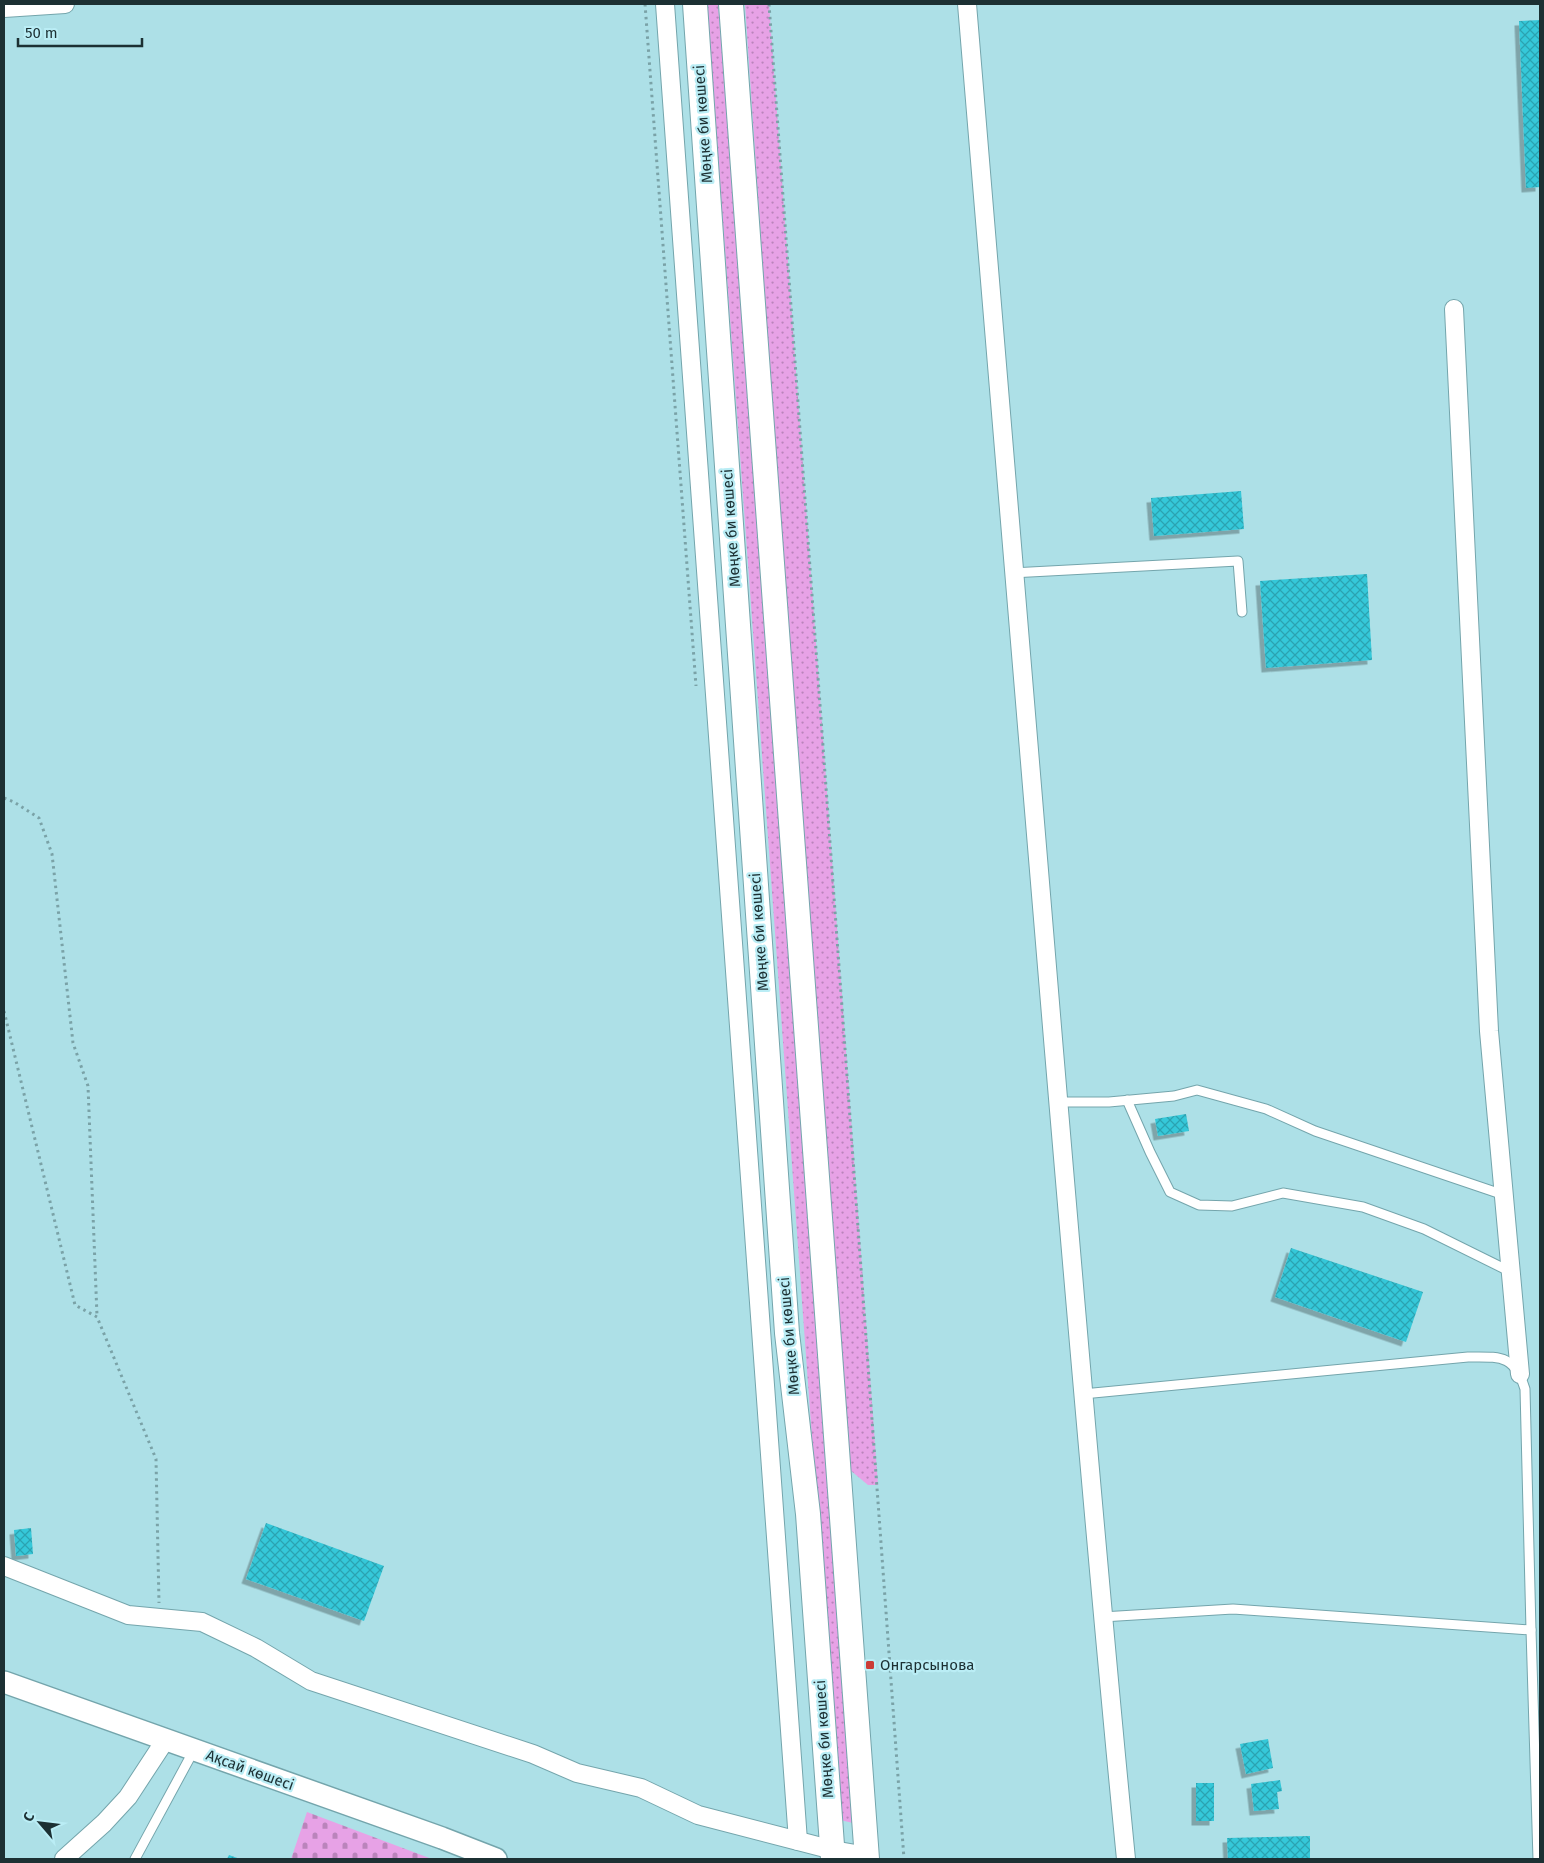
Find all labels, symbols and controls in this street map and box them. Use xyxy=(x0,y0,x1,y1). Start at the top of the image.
scale bar xyxy=(18,15,141,47)
text: 50 m xyxy=(25,24,58,42)
street label: Мөңке би көшесі xyxy=(690,64,716,184)
street label: Мөңке би көшесі xyxy=(718,468,744,588)
street label: Мөңке би көшесі xyxy=(746,872,772,992)
street label: Мөңке би көшесі xyxy=(775,1276,803,1396)
place label: Онгарсынова xyxy=(880,1656,975,1674)
marker: Онгарсынова xyxy=(864,1659,876,1671)
street label: Мөңке би көшесі xyxy=(811,1679,837,1799)
street label: Ақсай көшесі xyxy=(204,1746,296,1794)
north arrow xyxy=(15,1798,65,1848)
text: С xyxy=(20,1810,38,1825)

